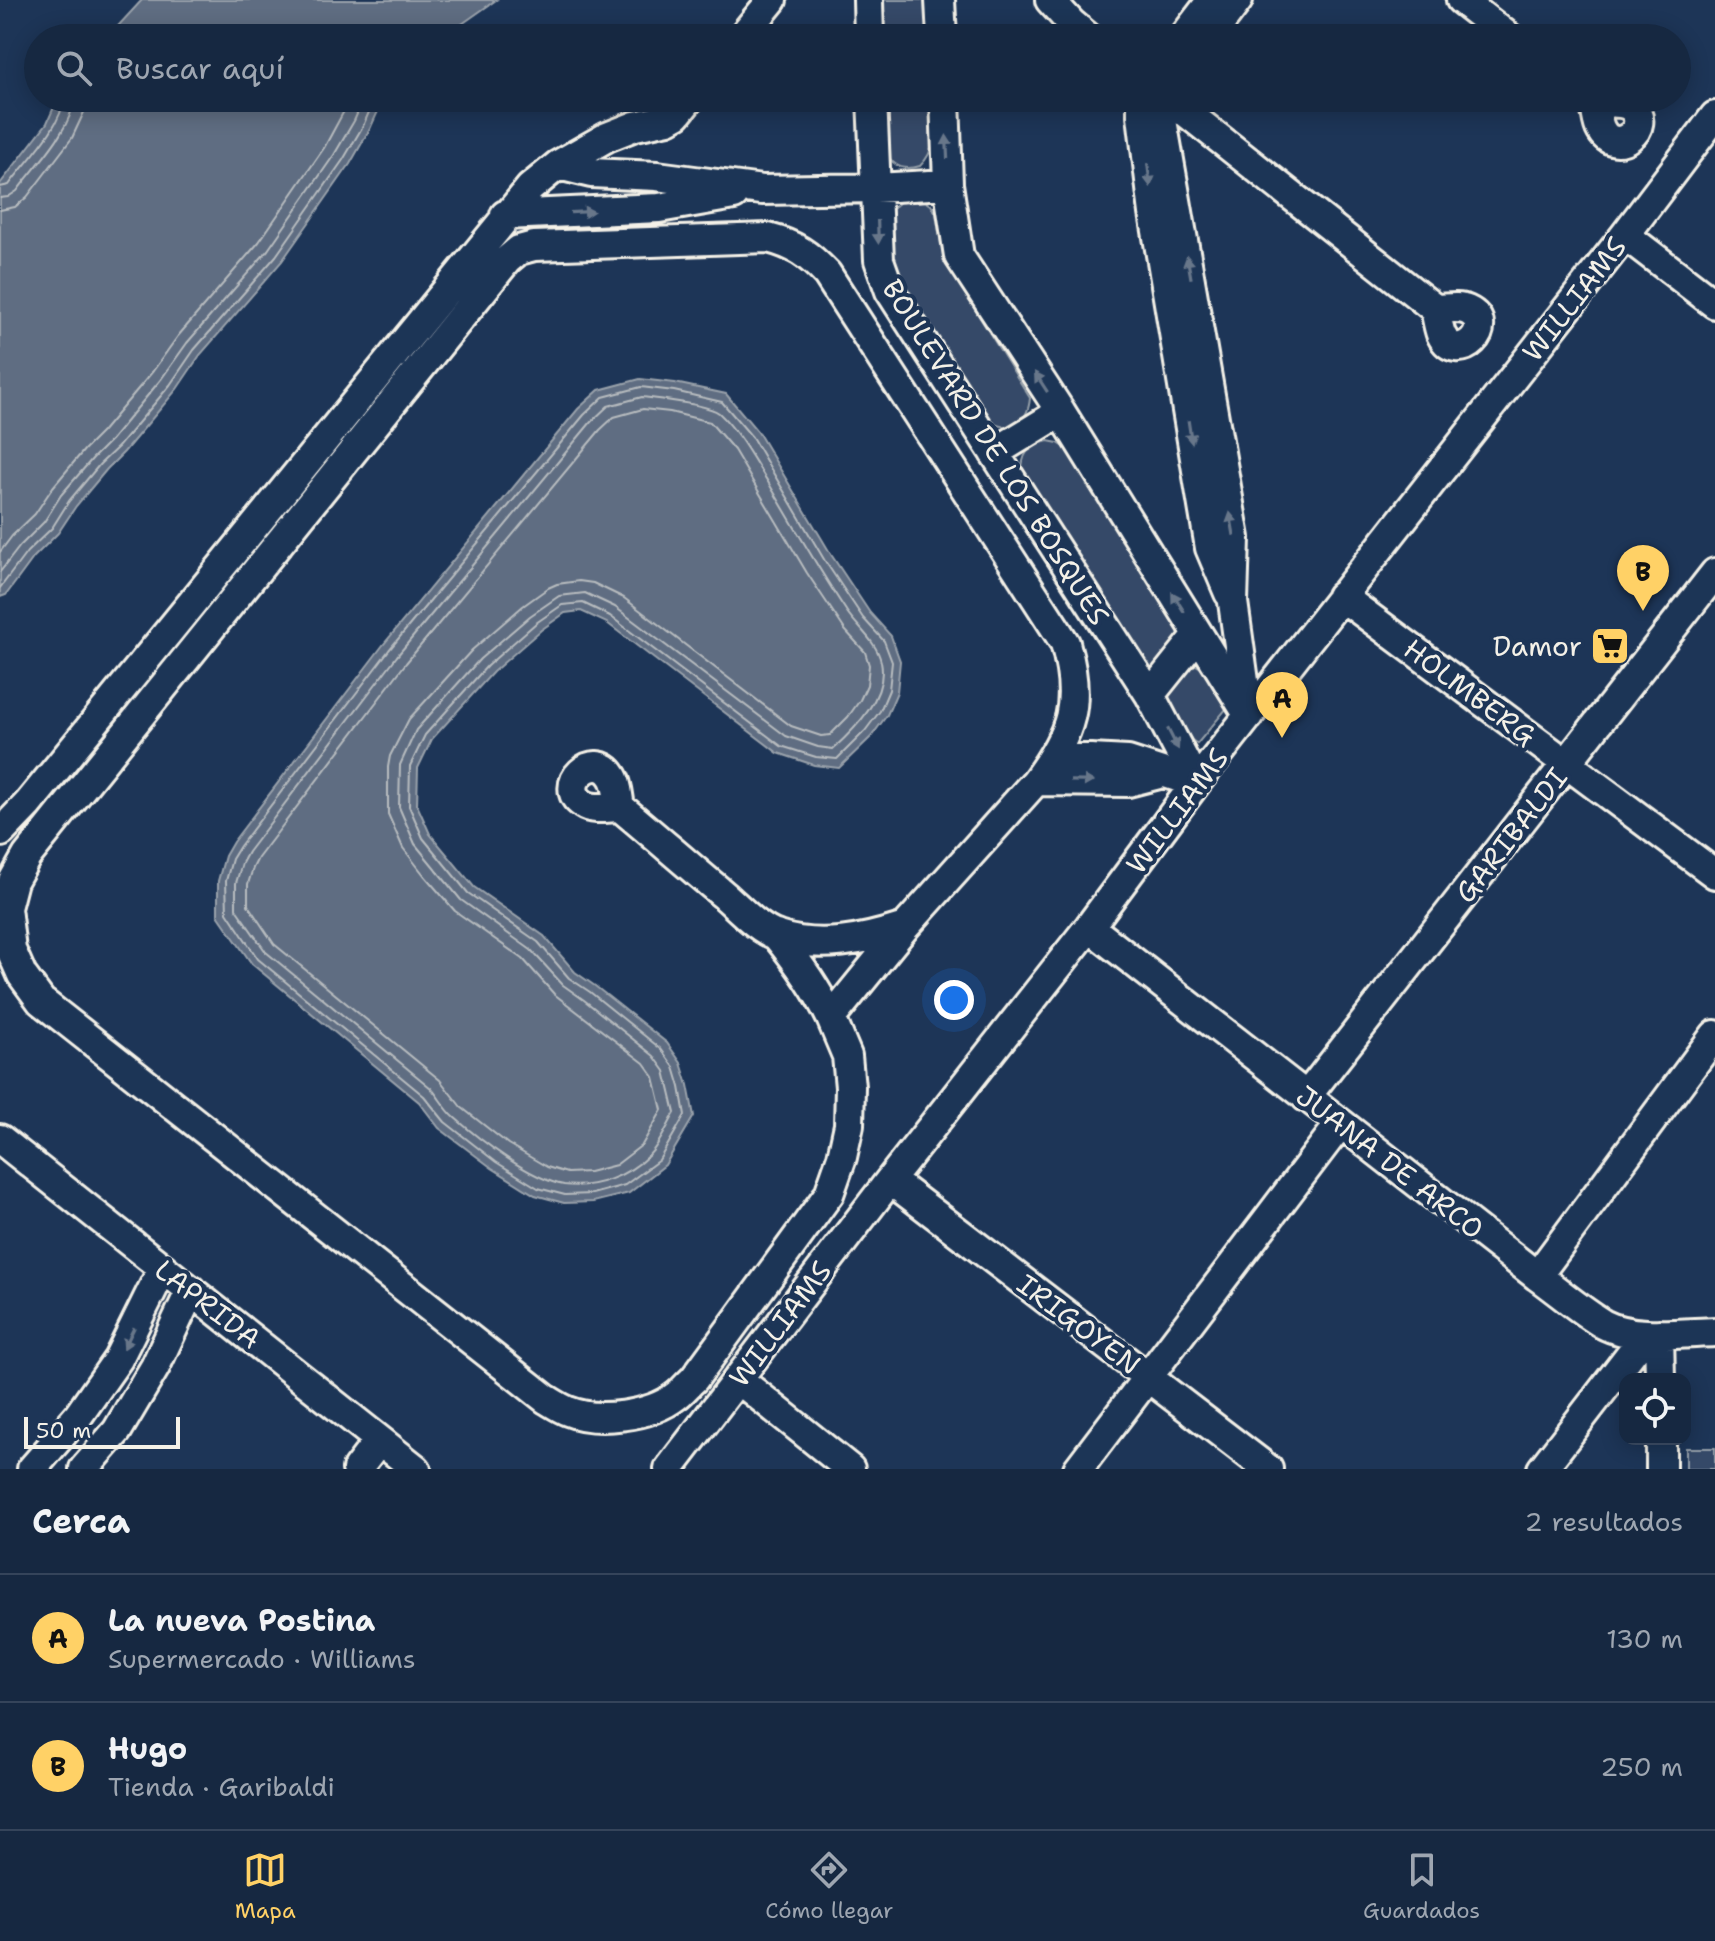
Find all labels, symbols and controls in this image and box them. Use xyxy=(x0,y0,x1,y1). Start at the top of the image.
search box xyxy=(24,24,1691,112)
icon: search xyxy=(52,46,96,90)
text: Buscar aquí xyxy=(116,48,284,89)
one-way arrow xyxy=(940,134,953,159)
one-way arrow xyxy=(1143,163,1156,188)
one-way arrow xyxy=(570,205,595,218)
one-way arrow xyxy=(871,220,884,245)
street label: WILLIAMS xyxy=(1513,229,1635,369)
one-way arrow xyxy=(1182,255,1194,280)
street label: BOULEVARD DE LOS BOSQUES xyxy=(874,272,1118,632)
one-way arrow xyxy=(1033,371,1048,392)
one-way arrow xyxy=(1185,419,1197,444)
one-way arrow xyxy=(1226,511,1238,536)
pin: B xyxy=(1617,545,1669,611)
one-way arrow xyxy=(1171,591,1185,613)
supermarket icon: Damor xyxy=(1589,625,1631,667)
place label: Damor xyxy=(1493,627,1582,665)
street label: HOLMBERG xyxy=(1396,630,1544,754)
pin: A xyxy=(1256,672,1308,738)
one-way arrow xyxy=(1166,728,1180,751)
street label: WILLIAMS xyxy=(1117,740,1237,882)
street label: GARIBALDI xyxy=(1446,760,1576,910)
one-way arrow xyxy=(1070,775,1095,788)
your location xyxy=(934,980,974,1020)
street label: JUANA DE ARCO xyxy=(1288,1077,1492,1247)
street label: LAPRIDA xyxy=(147,1251,269,1357)
street label: WILLIAMS xyxy=(720,1253,840,1395)
street label: IRIGOYEN xyxy=(1009,1265,1149,1383)
one-way arrow xyxy=(122,1326,135,1349)
map controls xyxy=(1619,1373,1691,1445)
button: locate xyxy=(1619,1373,1691,1445)
scale bar xyxy=(24,1413,180,1449)
text: 50 m xyxy=(36,1416,91,1445)
text: Cerca xyxy=(32,1498,130,1544)
text: 2 resultados xyxy=(1524,1504,1683,1539)
text: La nueva Postina xyxy=(108,1600,375,1641)
text: A xyxy=(48,1621,68,1656)
text: 130 m xyxy=(1606,1621,1683,1656)
text: Supermercado · Williams xyxy=(108,1641,416,1676)
text: Hugo xyxy=(108,1728,187,1769)
text: B xyxy=(50,1749,66,1784)
text: 250 m xyxy=(1600,1749,1683,1784)
text: Tienda · Garibaldi xyxy=(108,1769,335,1804)
tab: Mapa xyxy=(235,1848,296,1925)
tab: Cómo llegar xyxy=(765,1848,893,1925)
tab: Guardados xyxy=(1363,1848,1480,1925)

